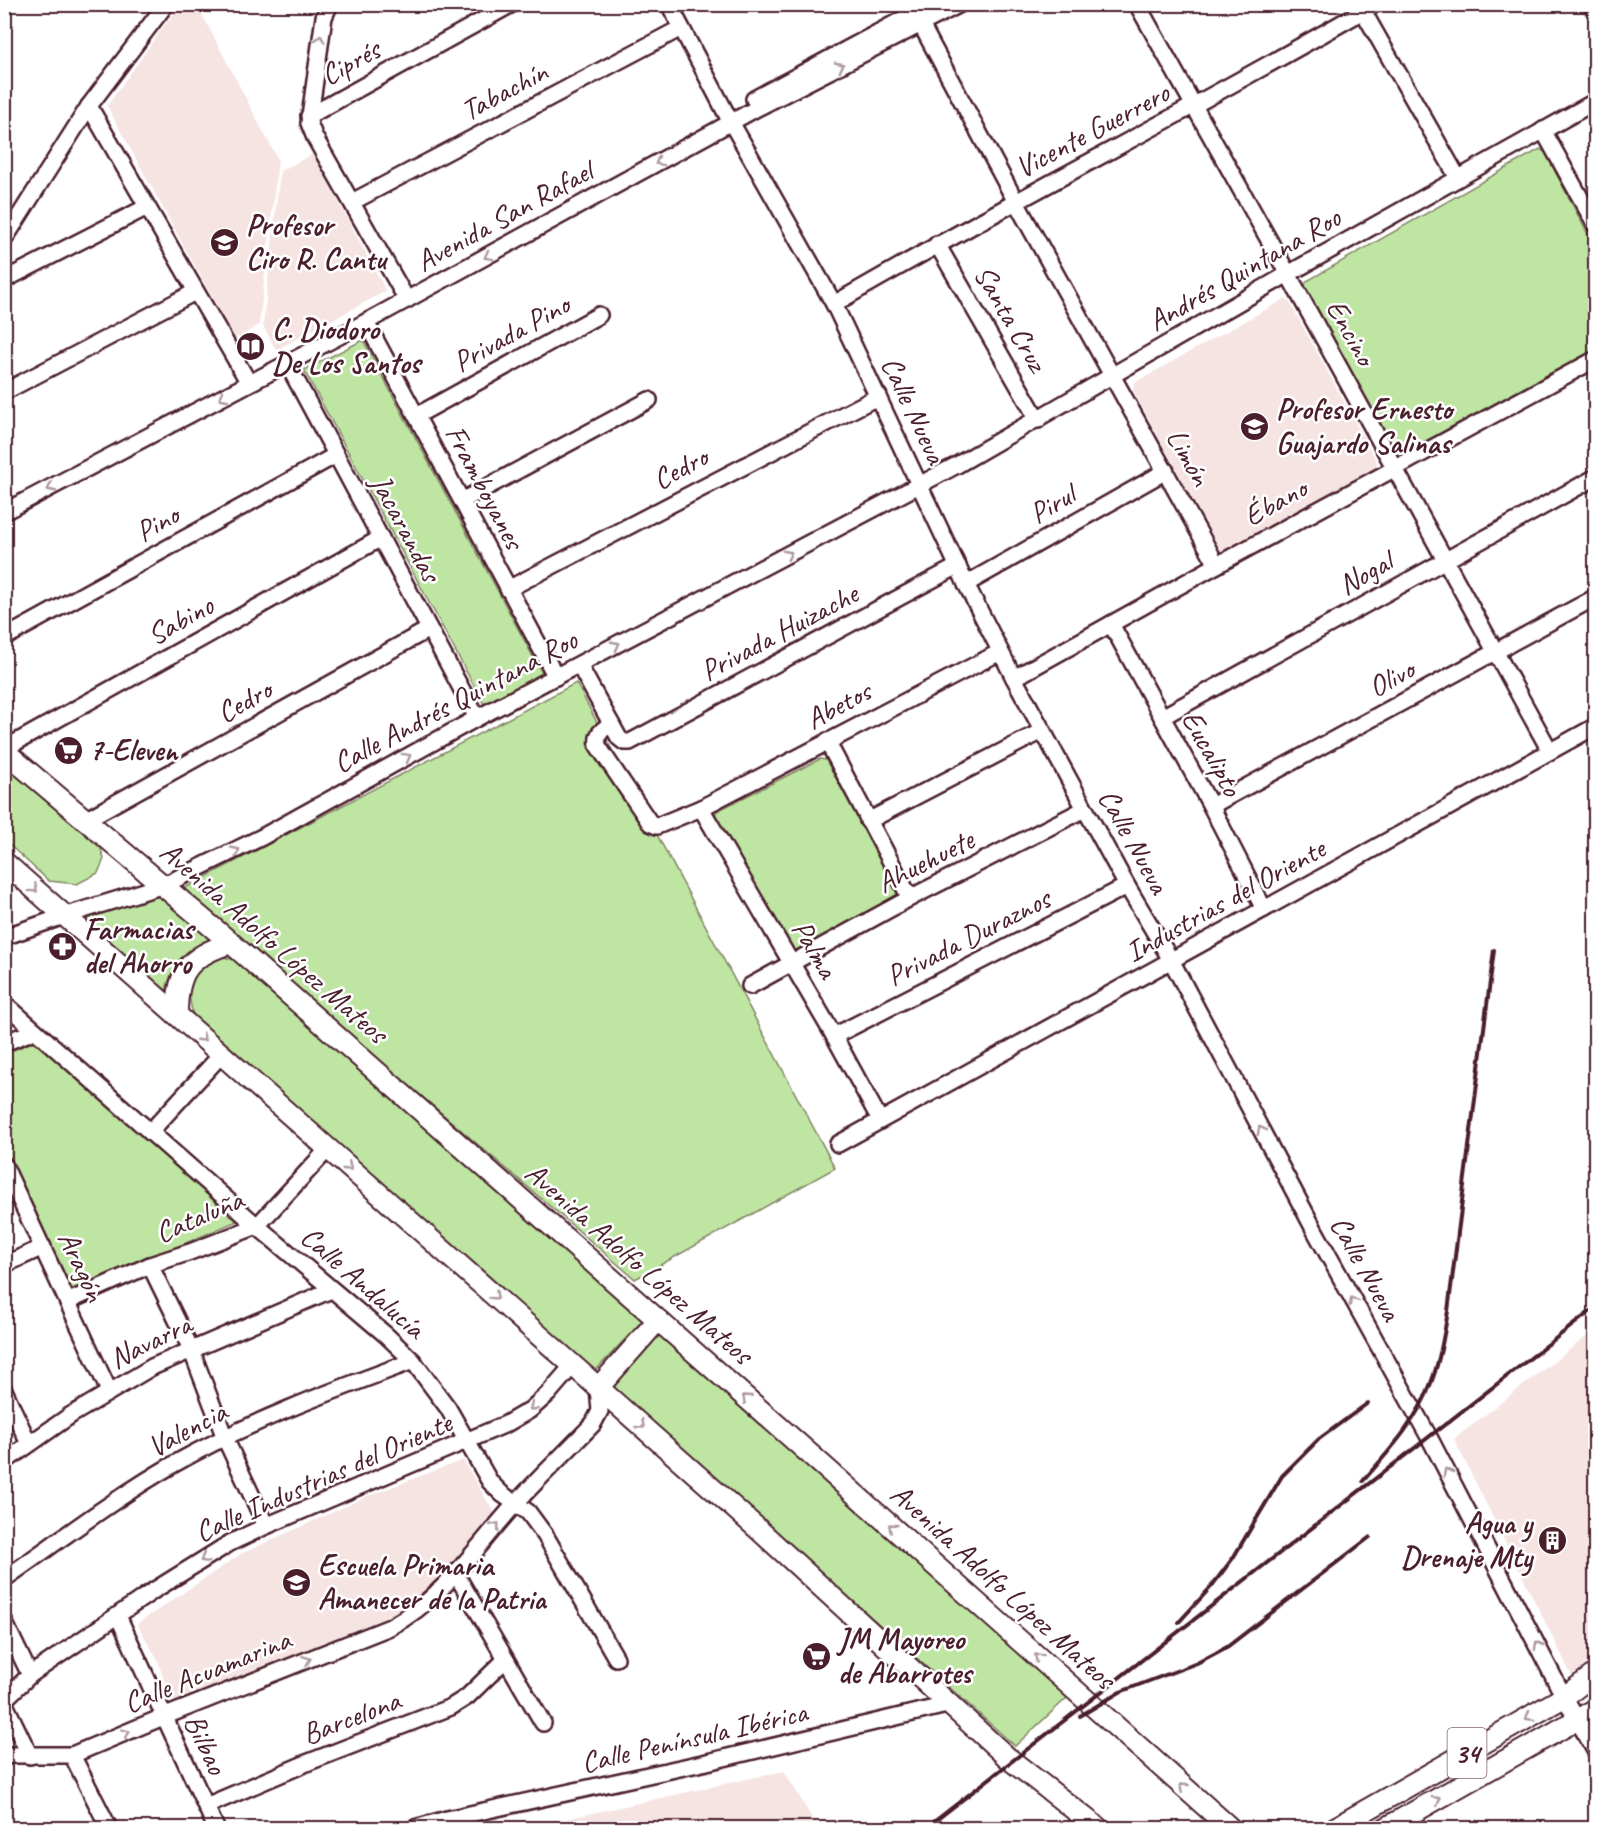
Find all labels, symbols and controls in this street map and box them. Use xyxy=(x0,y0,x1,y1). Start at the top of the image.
street label: Ciprés xyxy=(314,29,389,94)
one-way arrow xyxy=(314,34,326,43)
street label: Tabachín xyxy=(454,52,555,129)
one-way arrow xyxy=(834,62,845,74)
street label: Vicente Guerrero xyxy=(1008,73,1177,187)
street label: Avenida San Rafael xyxy=(409,149,603,280)
one-way arrow xyxy=(655,155,665,166)
street label: Andrés Quintana Roo xyxy=(1141,198,1348,340)
place label: Profesor Ciro R. Cantu xyxy=(246,206,389,278)
school or university icon: Profesor Ciro R. Cantu xyxy=(209,226,241,258)
one-way arrow xyxy=(483,249,494,260)
street label: Santa Cruz xyxy=(966,258,1058,381)
street label: Privada Pino xyxy=(446,284,579,381)
street label: Encino xyxy=(1318,292,1386,375)
place label: C. Diodoro De Los Santos xyxy=(272,310,424,382)
library icon: C. Diodoro De Los Santos xyxy=(235,330,267,362)
street label: Calle Nueva xyxy=(873,350,956,472)
one-way arrow xyxy=(219,390,229,401)
place label: Profesor Ernesto Guajardo Salinas xyxy=(1276,390,1455,462)
school or university icon: Profesor Ernesto Guajardo Salinas xyxy=(1239,410,1271,442)
street label: Framboyanes xyxy=(437,418,535,558)
street label: Limón xyxy=(1158,422,1221,494)
street label: Cedro xyxy=(646,436,717,498)
street label: Jacarandas xyxy=(361,466,451,591)
street label: Ébano xyxy=(1237,468,1316,535)
street label: Pirul xyxy=(1022,473,1086,532)
one-way arrow xyxy=(46,481,57,492)
street label: Pino xyxy=(129,494,188,550)
street label: Nogal xyxy=(1331,540,1403,603)
one-way arrow xyxy=(782,550,792,561)
street label: Privada Huizache xyxy=(694,574,866,689)
street label: Sabino xyxy=(140,586,221,654)
street label: Calle Andrés Quintana Roo xyxy=(326,620,585,781)
one-way arrow xyxy=(609,641,620,652)
street label: Olivo xyxy=(1361,649,1424,706)
street label: Cedro xyxy=(210,669,281,731)
street label: Abetos xyxy=(799,671,880,738)
street label: Eucalipto xyxy=(1173,703,1252,804)
place label: 7-Eleven xyxy=(89,731,179,769)
supermarket icon: 7-Eleven xyxy=(52,734,84,766)
one-way arrow xyxy=(401,753,411,764)
street label: Calle Nueva xyxy=(1090,782,1179,902)
street label: Ahuehuete xyxy=(870,819,982,902)
street label: Industrias del Oriente xyxy=(1118,828,1333,971)
street label: Avenida Adolfo López Mateos xyxy=(152,833,398,1053)
one-way arrow xyxy=(229,846,240,858)
street label: Privada Duraznos xyxy=(880,878,1059,995)
one-way arrow xyxy=(28,882,38,893)
place label: Farmacias del Ahorro xyxy=(84,910,197,982)
street label: Palma xyxy=(783,913,848,987)
pharmacy icon: Farmacias del Ahorro xyxy=(47,930,79,962)
one-way arrow xyxy=(196,1031,206,1042)
one-way arrow xyxy=(1257,1125,1268,1136)
street label: Avenida Adolfo López Mateos xyxy=(517,1154,763,1374)
one-way arrow xyxy=(341,1160,352,1171)
street label: Cataluña xyxy=(149,1180,251,1251)
street label: Calle Nueva xyxy=(1322,1209,1411,1329)
street label: Calle Andalucía xyxy=(293,1217,435,1348)
street label: Aragón xyxy=(49,1225,115,1309)
one-way arrow xyxy=(488,1289,499,1300)
one-way arrow xyxy=(1349,1297,1360,1308)
street label: Navarra xyxy=(103,1304,200,1377)
street label: Valencia xyxy=(141,1391,235,1466)
one-way arrow xyxy=(742,1394,753,1405)
one-way arrow xyxy=(529,1400,540,1411)
street label: Calle Industrias del Oriente xyxy=(189,1402,459,1551)
one-way arrow xyxy=(634,1418,645,1429)
one-way arrow xyxy=(1443,1468,1454,1479)
street label: Avenida Adolfo López Mateos xyxy=(883,1475,1125,1699)
place label: Agua y Drenaje Mty xyxy=(1401,1504,1535,1577)
one-way arrow xyxy=(489,1522,500,1533)
one-way arrow xyxy=(888,1523,899,1534)
building icon: Agua y Drenaje Mty xyxy=(1537,1524,1569,1556)
place label: Escuela Primaria Amanecer de la Patria xyxy=(318,1546,548,1618)
one-way arrow xyxy=(200,1552,210,1563)
school or university icon: Escuela Primaria Amanecer de la Patria xyxy=(281,1566,313,1598)
street label: Calle Acuamarina xyxy=(118,1620,298,1722)
place label: JM Mayoreo de Abarrotes xyxy=(836,1620,975,1692)
supermarket icon: JM Mayoreo de Abarrotes xyxy=(801,1640,833,1672)
one-way arrow xyxy=(1533,1640,1545,1651)
one-way arrow xyxy=(1034,1653,1045,1664)
one-way arrow xyxy=(301,1655,312,1667)
street label: Barcelona xyxy=(297,1680,407,1753)
street label: Calle Península Ibérica xyxy=(578,1692,812,1781)
street label: Bilbao xyxy=(176,1708,237,1782)
one-way arrow xyxy=(1525,1710,1536,1721)
one-way arrow xyxy=(120,1728,131,1740)
road number: 34 xyxy=(1448,1728,1486,1778)
one-way arrow xyxy=(1179,1783,1190,1794)
one-way arrow xyxy=(1431,1795,1441,1807)

